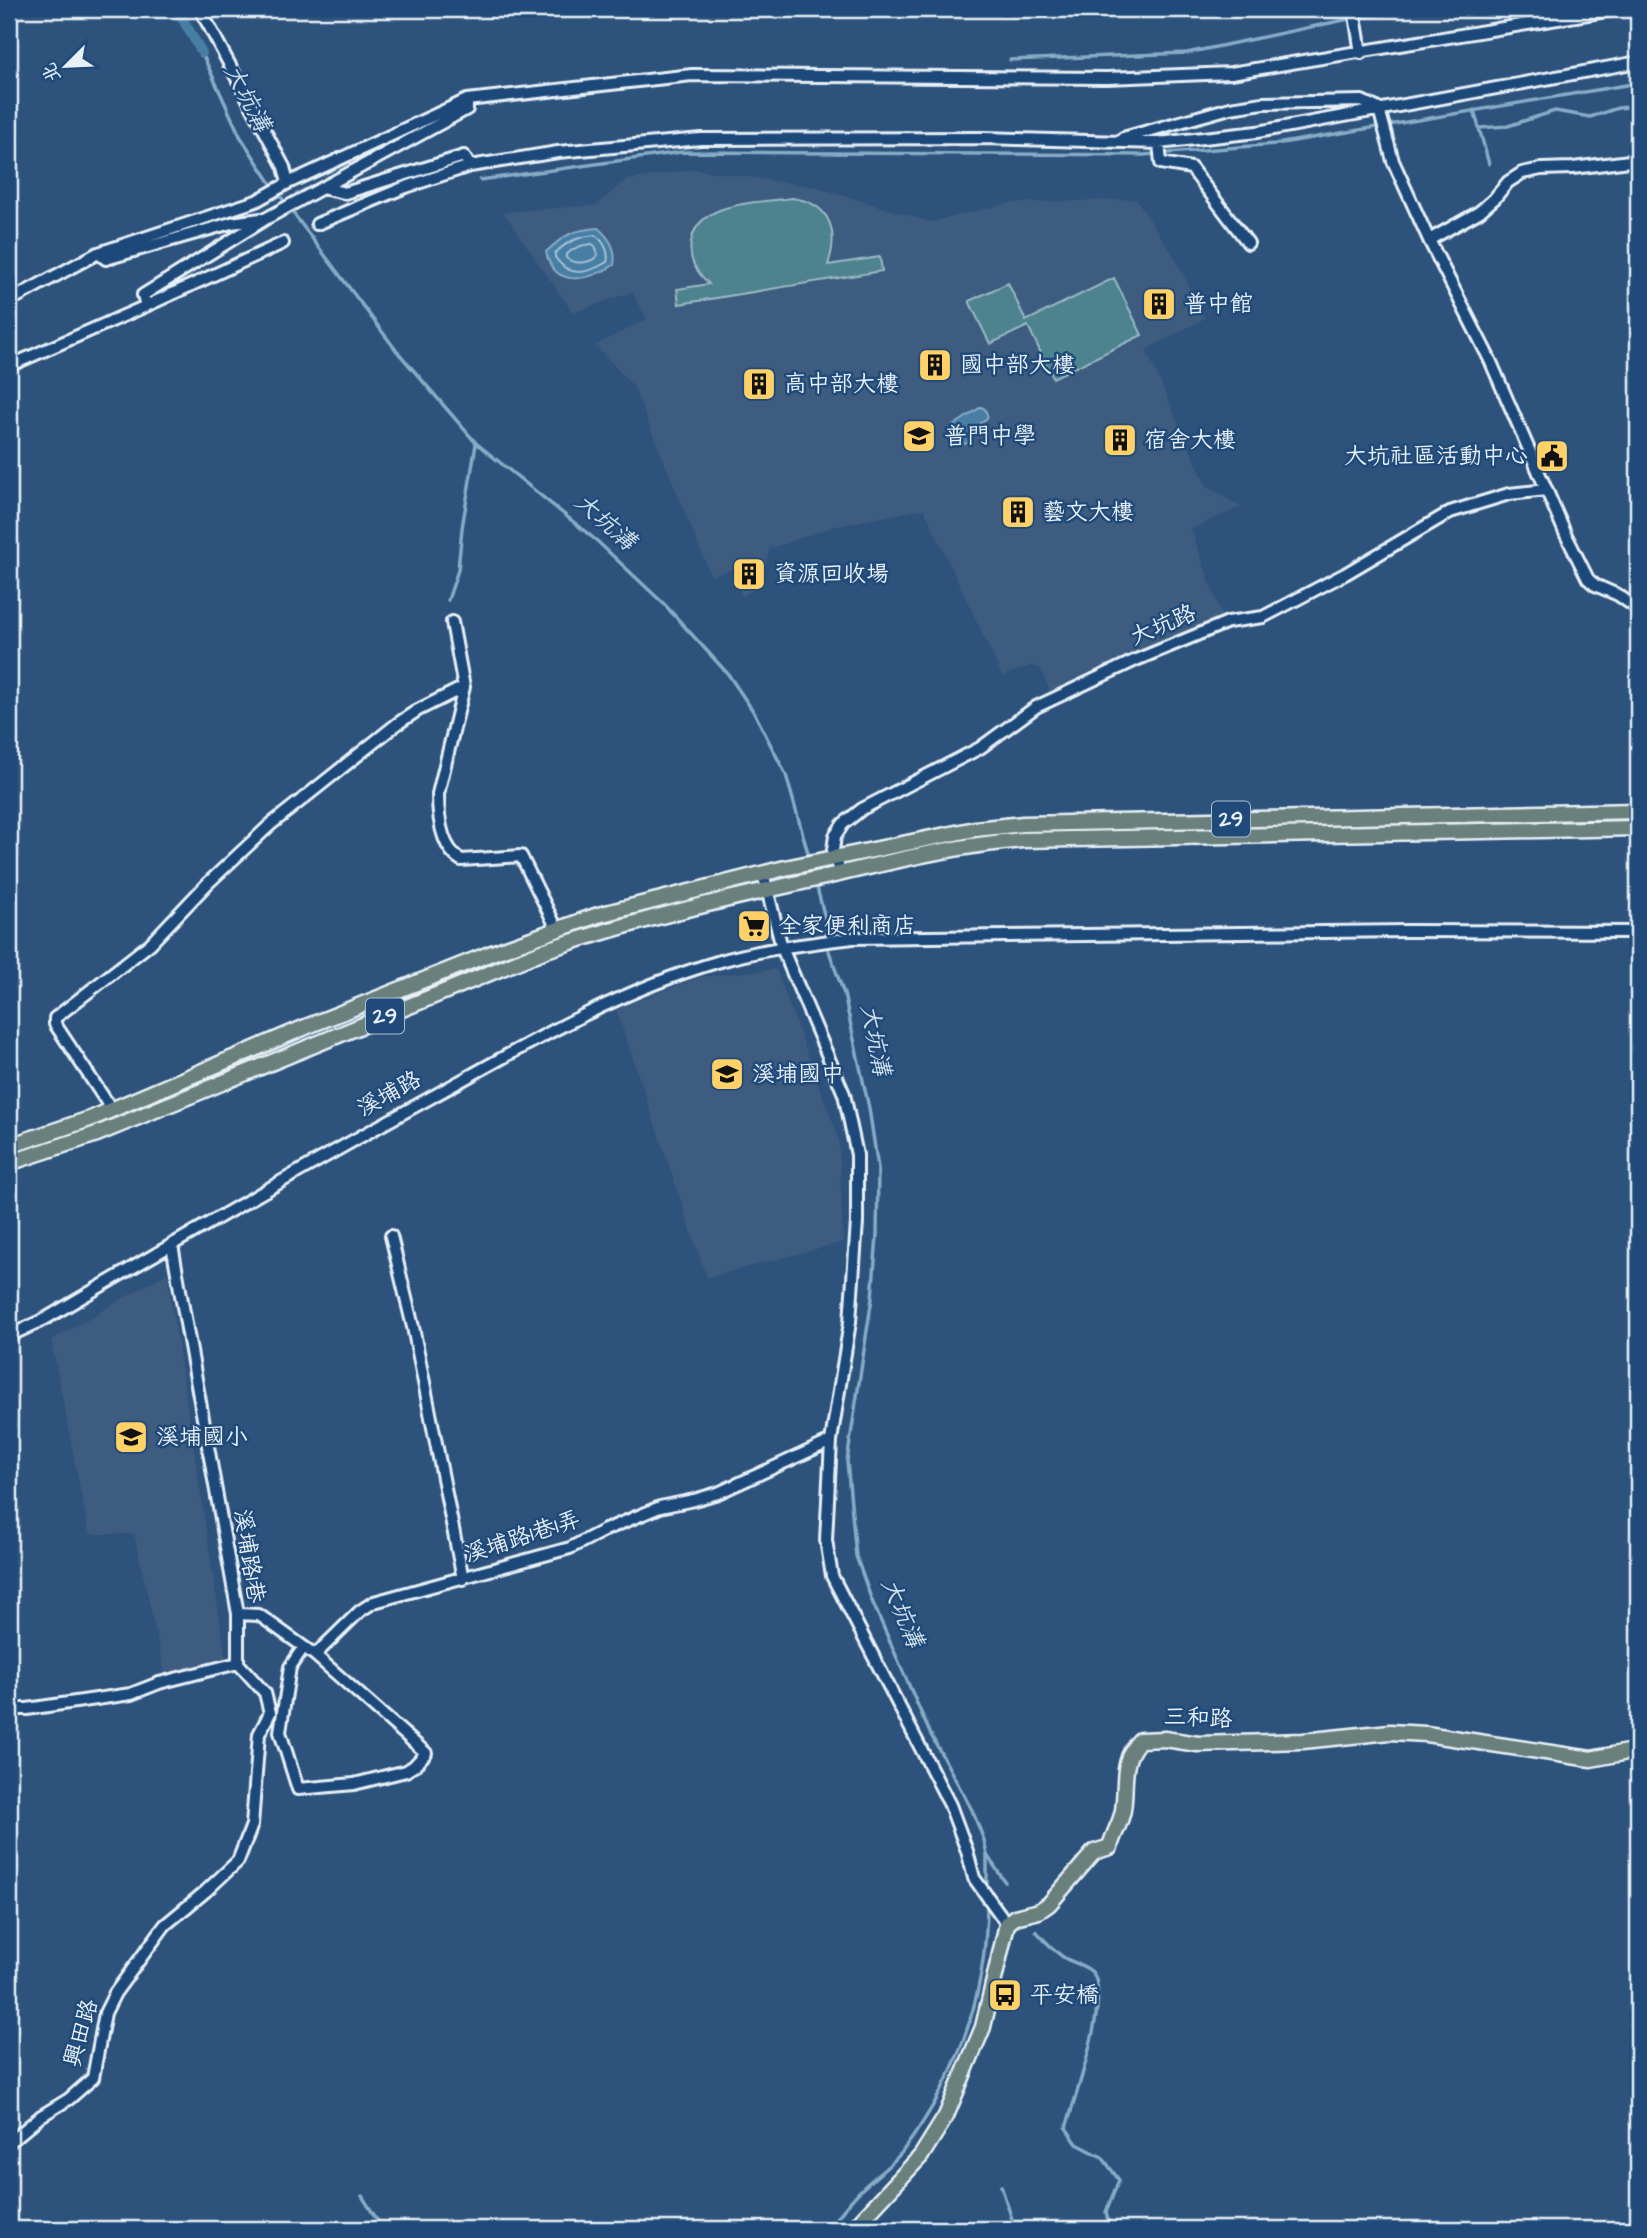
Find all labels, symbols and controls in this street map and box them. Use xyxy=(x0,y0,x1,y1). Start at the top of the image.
north arrow xyxy=(32,32,102,102)
text: 北 xyxy=(36,58,68,86)
water label: 大坑溝 xyxy=(215,58,280,140)
building icon: 普中館 xyxy=(1140,285,1178,323)
place label: 普中館 xyxy=(1184,288,1253,320)
building icon: 國中部大樓 xyxy=(916,346,954,384)
place label: 國中部大樓 xyxy=(960,349,1075,381)
building icon: 高中部大樓 xyxy=(740,365,778,403)
place label: 高中部大樓 xyxy=(784,368,899,400)
school or university icon: 普門中學 xyxy=(900,417,938,455)
place label: 普門中學 xyxy=(944,420,1036,452)
building icon: 宿舍大樓 xyxy=(1101,421,1139,459)
place label: 宿舍大樓 xyxy=(1144,424,1236,456)
public building icon: 大坑社區活動中心 xyxy=(1533,437,1571,475)
place label: 大坑社區活動中心 xyxy=(1344,440,1528,472)
water label: 大坑溝 xyxy=(567,486,645,560)
building icon: 藝文大樓 xyxy=(999,493,1037,531)
place label: 藝文大樓 xyxy=(1042,496,1134,528)
building icon: 資源回收場 xyxy=(730,555,768,593)
place label: 資源回收場 xyxy=(774,558,889,590)
street label: 大坑路 xyxy=(1125,597,1201,653)
road number: 29 xyxy=(1212,802,1250,836)
supermarket icon: 全家便利商店 xyxy=(735,907,773,945)
place label: 全家便利商店 xyxy=(778,910,916,942)
road number: 29 xyxy=(366,998,404,1034)
water label: 大坑溝 xyxy=(851,1001,899,1081)
school or university icon: 溪埔國中 xyxy=(708,1055,746,1093)
place label: 溪埔國中 xyxy=(752,1058,844,1090)
street label: 溪埔路 xyxy=(351,1063,427,1125)
school or university icon: 溪埔國小 xyxy=(112,1418,150,1456)
place label: 溪埔國小 xyxy=(156,1421,248,1453)
street label: 溪埔路1巷1弄 xyxy=(460,1503,584,1571)
street label: 溪埔路1巷 xyxy=(226,1507,272,1606)
water label: 大坑溝 xyxy=(872,1573,932,1655)
street label: 三和路 xyxy=(1163,1701,1233,1735)
bus stop icon: 平安橋 xyxy=(986,1976,1024,2014)
place label: 平安橋 xyxy=(1030,1979,1099,2011)
street label: 興田路 xyxy=(56,1995,106,2071)

